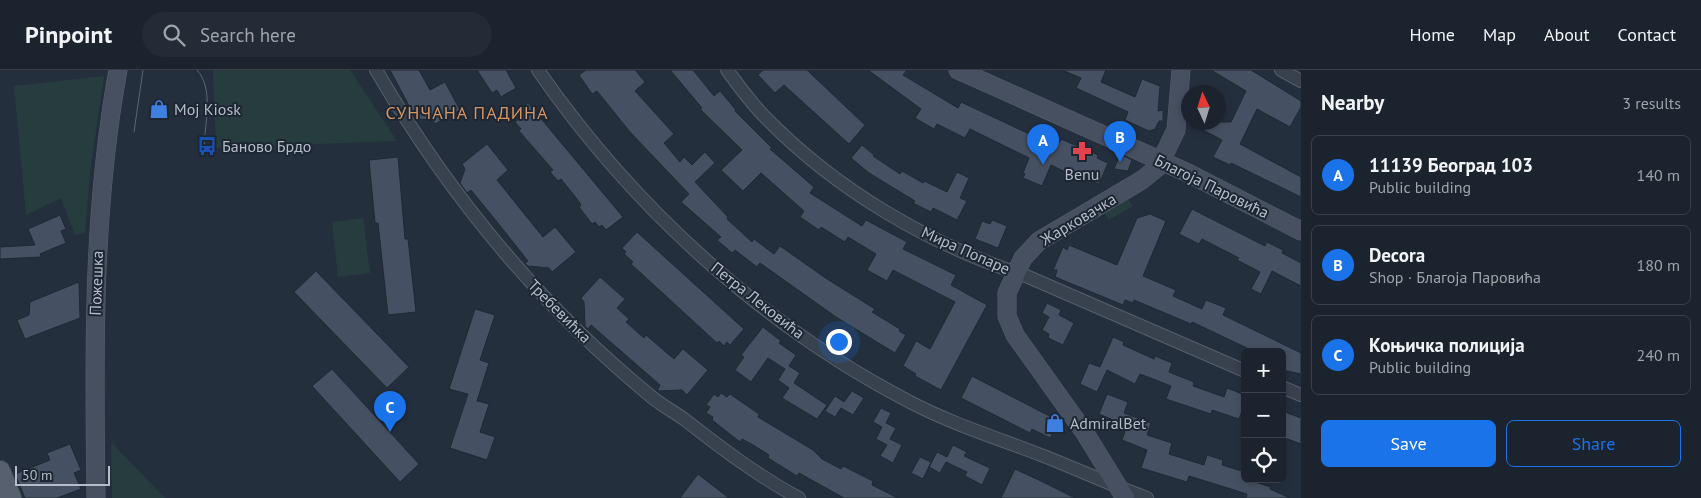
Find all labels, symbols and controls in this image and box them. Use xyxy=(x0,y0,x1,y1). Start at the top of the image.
search box xyxy=(142,12,492,57)
text: Pinpoint xyxy=(25,19,112,50)
icon: search xyxy=(160,21,188,49)
text: Search here xyxy=(200,23,296,47)
text: Home xyxy=(1409,23,1455,46)
text: Map xyxy=(1483,23,1516,46)
text: About xyxy=(1544,23,1590,46)
text: Contact xyxy=(1618,23,1676,46)
north arrow xyxy=(1181,85,1226,130)
text: Nearby xyxy=(1321,89,1384,116)
text: 3 results xyxy=(1622,93,1681,113)
shop icon: Moj Kiosk xyxy=(148,98,170,120)
place label: Moj Kiosk xyxy=(174,99,241,119)
district label: СУНЧАНА ПАДИНА xyxy=(385,101,549,124)
pin: B xyxy=(1104,121,1136,162)
pin: A xyxy=(1027,124,1059,165)
bus stop icon: Баново Брдо xyxy=(196,135,218,157)
place label: Баново Брдо xyxy=(222,136,311,156)
pharmacy icon: Benu xyxy=(1071,140,1093,162)
street label: Благоја Паровића xyxy=(1152,150,1272,222)
text: 11139 Београд 103 xyxy=(1369,153,1533,177)
place label: Benu xyxy=(1065,164,1099,184)
text: A xyxy=(1333,165,1343,185)
text: 140 m xyxy=(1637,165,1680,185)
text: Public building xyxy=(1369,177,1471,197)
street label: Жарковачка xyxy=(1036,189,1120,250)
street label: Мира Попаре xyxy=(919,222,1013,278)
text: Decora xyxy=(1369,243,1425,267)
street label: Пожешка xyxy=(85,250,107,316)
text: B xyxy=(1333,255,1343,275)
text: 180 m xyxy=(1637,255,1680,275)
street label: Петра Лековића xyxy=(707,257,809,343)
text: Shop · Благоја Паровића xyxy=(1369,267,1541,287)
street label: Требевићка xyxy=(524,275,596,347)
your location xyxy=(826,329,852,355)
text: Коњичка полиција xyxy=(1369,333,1525,357)
text: C xyxy=(1334,345,1342,365)
text: 240 m xyxy=(1637,345,1680,365)
map controls xyxy=(1241,348,1286,483)
button: + xyxy=(1241,348,1286,393)
text: Public building xyxy=(1369,357,1471,377)
pin: C xyxy=(374,391,406,432)
button: − xyxy=(1241,393,1286,438)
shop icon: AdmiralBet xyxy=(1044,412,1066,434)
place label: AdmiralBet xyxy=(1070,413,1147,433)
button: Save xyxy=(1321,420,1496,467)
button: Share xyxy=(1506,420,1681,467)
button: locate xyxy=(1241,438,1286,483)
scale bar xyxy=(15,463,110,486)
text: 50 m xyxy=(22,466,52,484)

